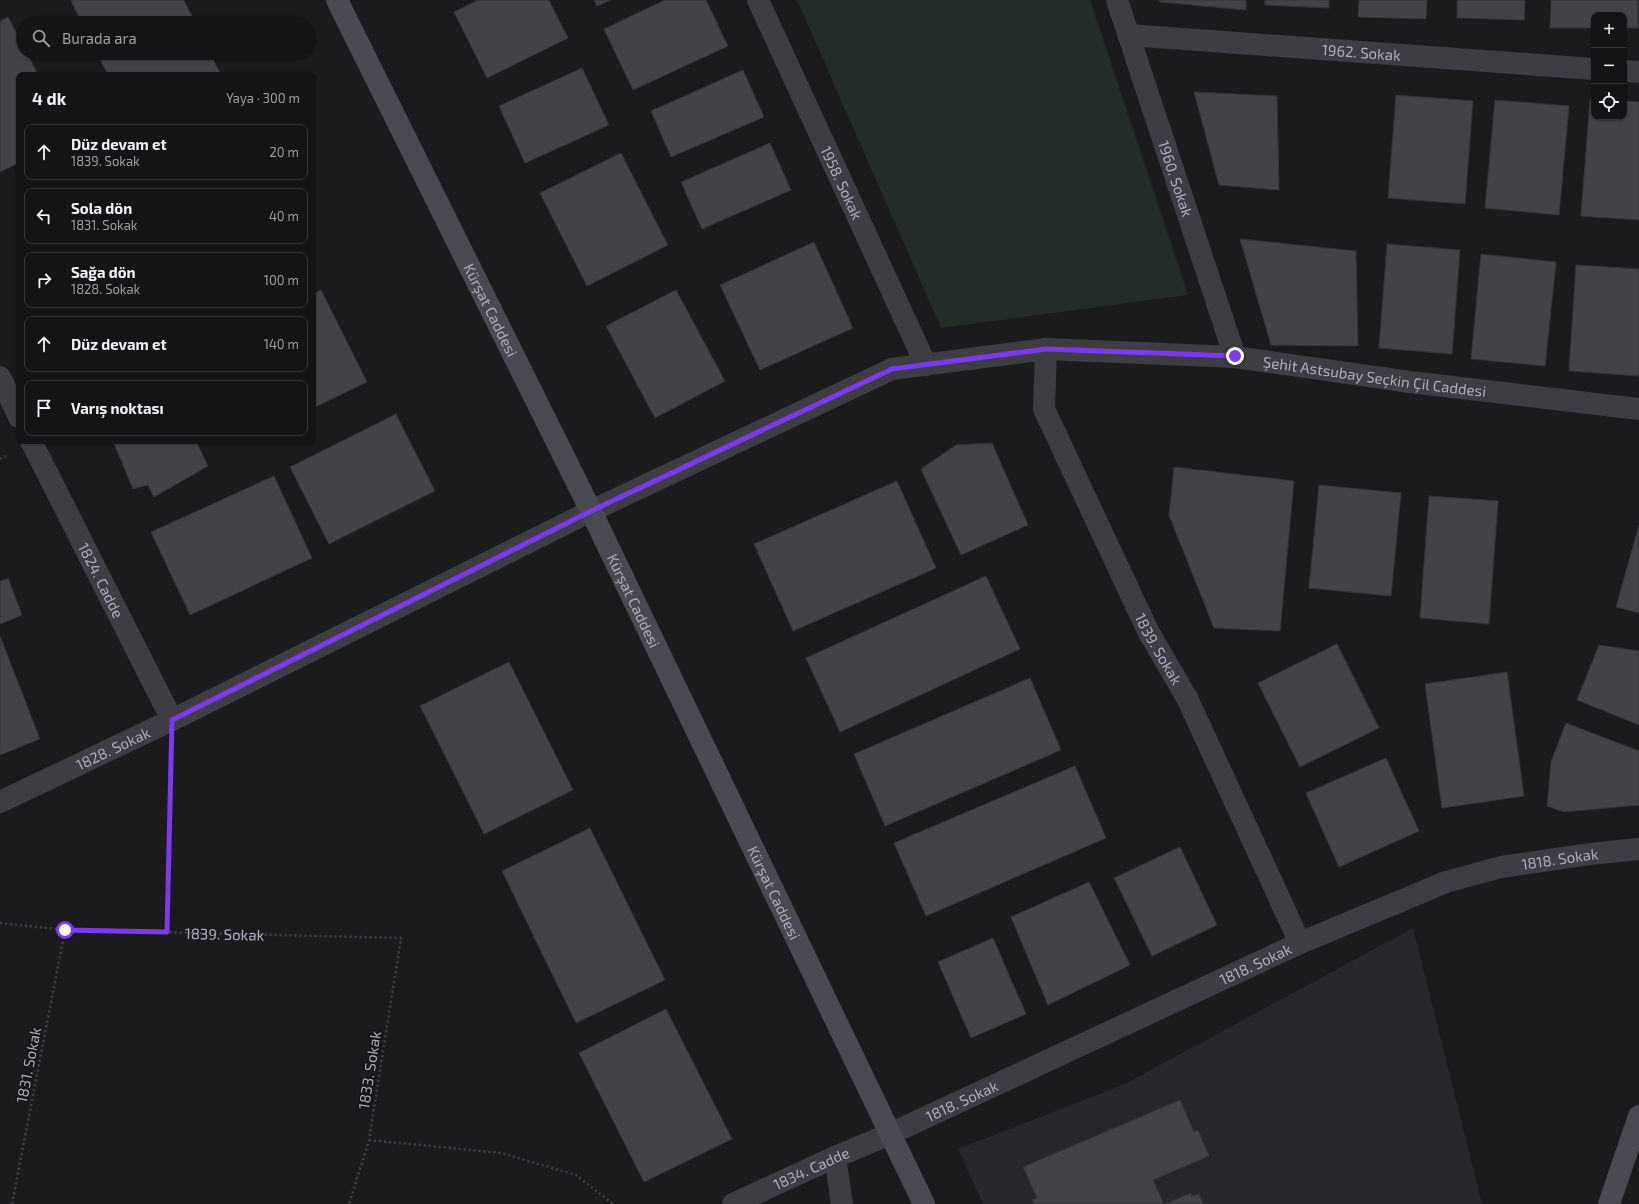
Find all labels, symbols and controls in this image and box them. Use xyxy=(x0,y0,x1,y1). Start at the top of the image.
map controls xyxy=(1591,12,1627,120)
button: + xyxy=(1591,12,1627,48)
search box xyxy=(16,16,316,60)
icon: search xyxy=(30,27,52,49)
text: Burada ara xyxy=(62,29,137,47)
street label: 1962. Sokak xyxy=(1321,40,1402,64)
button: − xyxy=(1591,48,1627,84)
button: locate xyxy=(1591,84,1627,120)
text: 4 dk xyxy=(32,88,66,108)
text: Yaya · 300 m xyxy=(226,90,300,106)
text: Düz devam et xyxy=(71,135,167,153)
street label: 1960. Sokak xyxy=(1155,138,1197,219)
icon: ahead xyxy=(33,141,55,163)
street label: 1958. Sokak xyxy=(817,143,867,223)
text: 20 m xyxy=(270,144,299,160)
text: 1839. Sokak xyxy=(71,153,140,169)
text: Sola dön xyxy=(71,199,132,217)
icon: left xyxy=(33,205,55,227)
text: 40 m xyxy=(269,208,299,224)
text: 1831. Sokak xyxy=(71,217,137,233)
street label: Kürşat Caddesi xyxy=(460,260,522,359)
text: Sağa dön xyxy=(71,263,136,281)
icon: right xyxy=(33,269,55,291)
text: 100 m xyxy=(264,272,299,288)
text: 1828. Sokak xyxy=(71,281,140,297)
icon: ahead xyxy=(33,333,55,355)
text: Düz devam et xyxy=(71,335,167,353)
text: 140 m xyxy=(264,336,299,352)
route end xyxy=(1226,347,1244,365)
street label: Şehit Astsubay Seçkin Çil Caddesi xyxy=(1262,352,1487,400)
icon: arrive xyxy=(33,397,55,419)
text: Varış noktası xyxy=(71,399,164,417)
street label: 1824. Cadde xyxy=(75,540,128,621)
street label: Kürşat Caddesi xyxy=(604,551,664,650)
street label: 1839. Sokak xyxy=(1132,610,1186,688)
street label: 1828. Sokak xyxy=(73,723,153,774)
street label: Kürşat Caddesi xyxy=(744,843,805,942)
street label: 1818. Sokak xyxy=(1520,844,1600,873)
route start xyxy=(56,921,74,939)
street label: 1839. Sokak xyxy=(185,924,265,944)
street label: 1818. Sokak xyxy=(1216,939,1295,988)
street label: 1831. Sokak xyxy=(12,1025,44,1104)
street label: 1833. Sokak xyxy=(354,1029,384,1110)
street label: 1818. Sokak xyxy=(923,1076,1001,1125)
street label: 1834. Cadde xyxy=(770,1143,852,1193)

